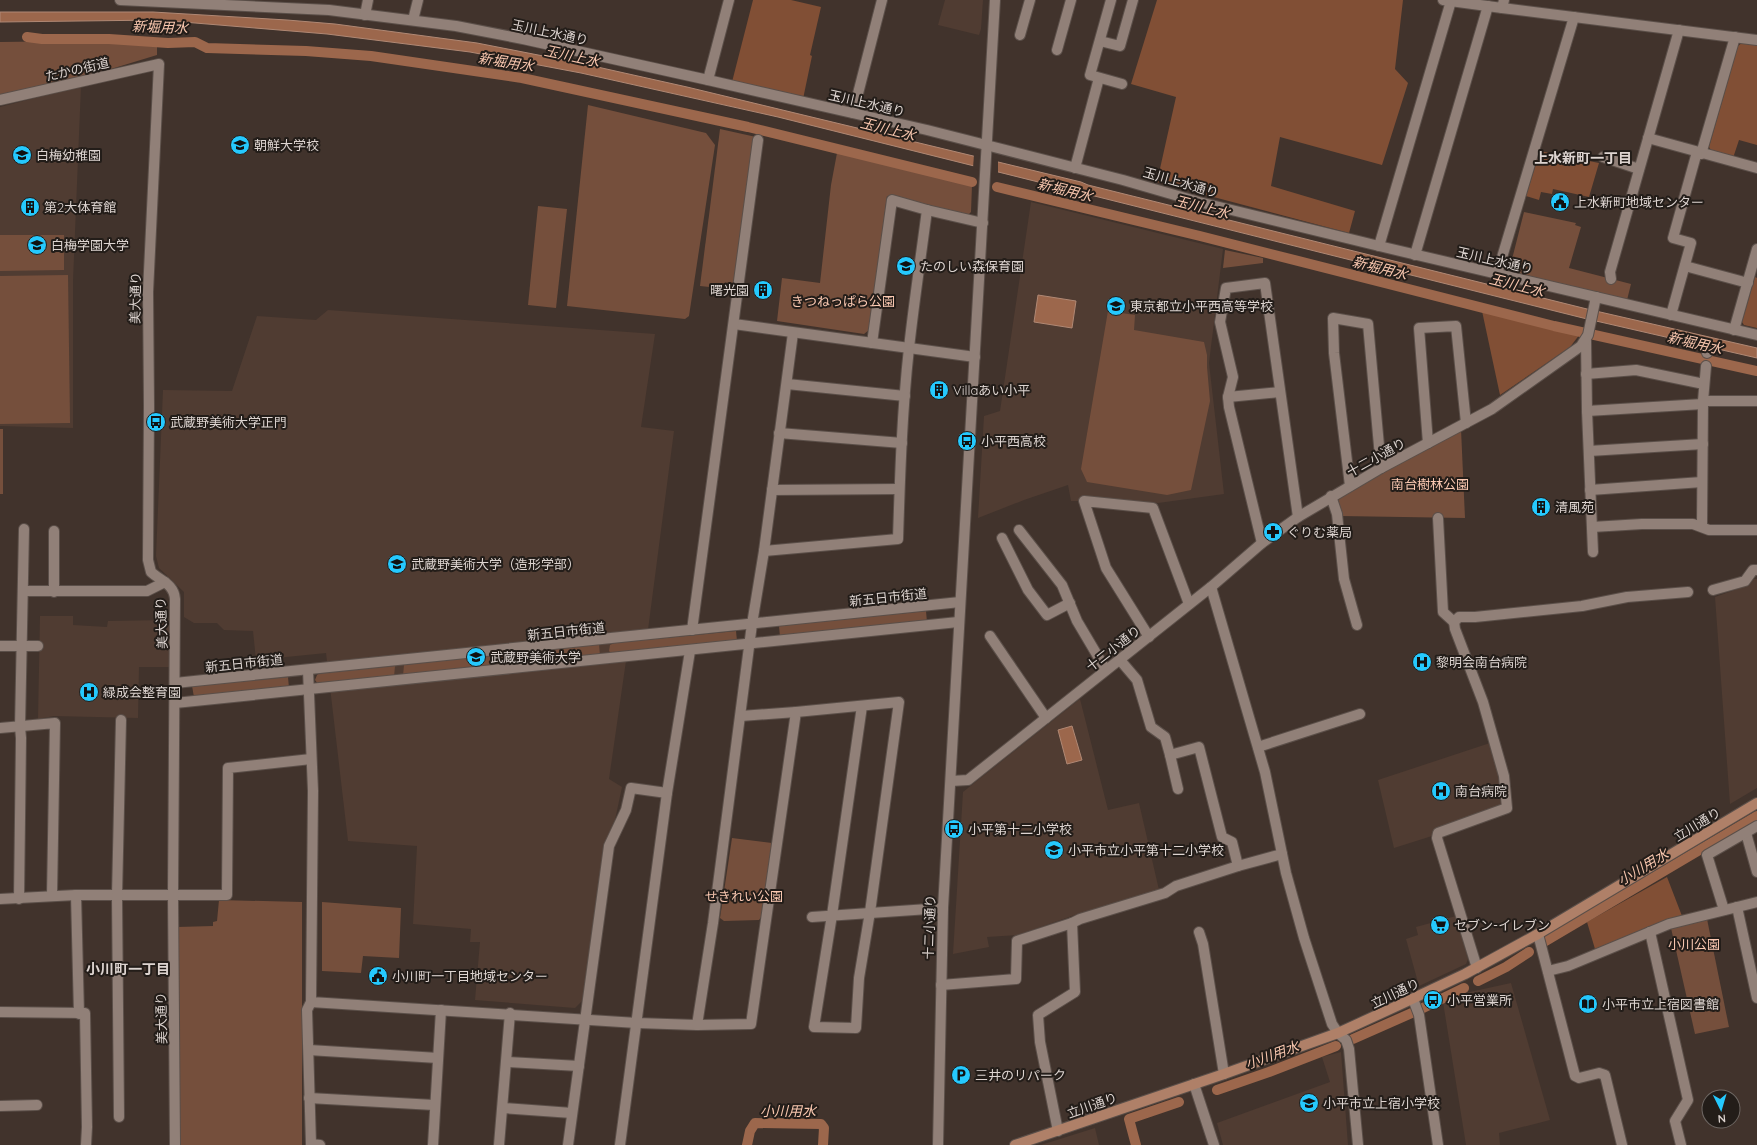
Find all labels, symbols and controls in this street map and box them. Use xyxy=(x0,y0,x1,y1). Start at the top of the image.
street label: 玉川上水通り xyxy=(510,16,590,48)
water label: 新堀用水 xyxy=(132,17,190,37)
water label: 玉川上水 xyxy=(543,41,603,71)
water label: 新堀用水 xyxy=(477,49,537,76)
street label: たかの街道 xyxy=(44,54,110,84)
street label: 玉川上水通り xyxy=(827,86,907,120)
water label: 玉川上水 xyxy=(859,113,919,145)
school or university icon: 朝鮮大学校 xyxy=(229,134,251,156)
place label: 朝鮮大学校 xyxy=(254,137,319,153)
school or university icon: 白梅幼稚園 xyxy=(11,144,33,166)
place label: 白梅幼稚園 xyxy=(36,147,101,163)
district label: 上水新町一丁目 xyxy=(1534,149,1632,167)
street label: 玉川上水通り xyxy=(1141,164,1221,200)
water label: 新堀用水 xyxy=(1036,174,1096,206)
water label: 玉川上水 xyxy=(1173,191,1233,223)
public building icon: 上水新町地域センター xyxy=(1549,191,1571,213)
place label: 上水新町地域センター xyxy=(1574,194,1704,210)
building icon: 第2大体育館 xyxy=(19,196,41,218)
place label: 第2大体育館 xyxy=(44,199,116,215)
school or university icon: 白梅学園大学 xyxy=(26,234,48,256)
place label: 白梅学園大学 xyxy=(51,237,129,253)
street label: 玉川上水通り xyxy=(1455,243,1535,277)
water label: 新堀用水 xyxy=(1351,252,1411,284)
school or university icon: たのしい森保育園 xyxy=(895,255,917,277)
place label: たのしい森保育園 xyxy=(920,258,1024,274)
water label: 玉川上水 xyxy=(1488,269,1548,301)
street label: 美大通り xyxy=(127,272,143,324)
building icon: 曙光園 xyxy=(752,279,774,301)
place label: 曙光園 xyxy=(710,282,749,298)
park label: きつねっぱら公園 xyxy=(791,293,895,309)
school or university icon: 東京都立小平西高等学校 xyxy=(1105,295,1127,317)
place label: 東京都立小平西高等学校 xyxy=(1130,298,1273,314)
water label: 新堀用水 xyxy=(1666,328,1726,359)
building icon: Villaあい小平 xyxy=(928,379,950,401)
place label: Villaあい小平 xyxy=(953,382,1030,398)
bus stop icon: 武蔵野美術大学正門 xyxy=(145,411,167,433)
place label: 武蔵野美術大学正門 xyxy=(170,414,287,430)
bus stop icon: 小平西高校 xyxy=(956,430,978,452)
place label: 小平西高校 xyxy=(981,433,1046,449)
street label: 十二小通り xyxy=(1344,434,1408,480)
park label: 南台樹林公園 xyxy=(1391,476,1469,492)
building icon: 清風苑 xyxy=(1530,496,1552,518)
place label: 清風苑 xyxy=(1555,499,1594,515)
pharmacy icon: ぐりむ薬局 xyxy=(1262,521,1284,543)
place label: ぐりむ薬局 xyxy=(1287,524,1352,540)
school or university icon: 武蔵野美術大学（造形学部） xyxy=(386,553,408,575)
place label: 武蔵野美術大学（造形学部） xyxy=(411,556,580,572)
street label: 新五日市街道 xyxy=(848,585,928,609)
street label: 美大通り xyxy=(152,597,170,649)
street label: 新五日市街道 xyxy=(526,619,606,643)
street label: 十二小通り xyxy=(1082,622,1144,674)
school or university icon: 武蔵野美術大学 xyxy=(465,646,487,668)
place label: 武蔵野美術大学 xyxy=(490,649,581,665)
street label: 新五日市街道 xyxy=(204,651,284,675)
hospital icon: 黎明会南台病院 xyxy=(1411,651,1433,673)
place label: 黎明会南台病院 xyxy=(1436,654,1527,670)
hospital icon: 緑成会整育園 xyxy=(78,681,100,703)
place label: 緑成会整育園 xyxy=(103,684,181,700)
hospital icon: 南台病院 xyxy=(1430,780,1452,802)
place label: 南台病院 xyxy=(1455,783,1507,799)
street label: 立川通り xyxy=(1671,804,1723,844)
bus stop icon: 小平第十二小学校 xyxy=(943,818,965,840)
place label: 小平第十二小学校 xyxy=(968,821,1072,837)
school or university icon: 小平市立小平第十二小学校 xyxy=(1043,839,1065,861)
place label: 小平市立小平第十二小学校 xyxy=(1068,842,1224,858)
water label: 小川用水 xyxy=(1614,844,1673,889)
park label: せきれい公園 xyxy=(705,888,783,904)
street label: 十二小通り xyxy=(920,894,938,960)
supermarket icon: セブン-イレブン xyxy=(1429,914,1451,936)
place label: セブン-イレブン xyxy=(1454,917,1550,933)
park label: 小川公園 xyxy=(1668,936,1720,952)
district label: 小川町一丁目 xyxy=(86,960,170,978)
public building icon: 小川町一丁目地域センター xyxy=(367,965,389,987)
place label: 小川町一丁目地域センター xyxy=(392,968,548,984)
street label: 立川通り xyxy=(1368,975,1422,1011)
bus stop icon: 小平営業所 xyxy=(1422,989,1444,1011)
street label: 美大通り xyxy=(153,992,169,1044)
place label: 小平営業所 xyxy=(1447,992,1512,1008)
library icon: 小平市立上宿図書館 xyxy=(1577,993,1599,1015)
place label: 小平市立上宿図書館 xyxy=(1602,996,1719,1012)
water label: 小川用水 xyxy=(1243,1036,1303,1073)
parking icon: 三井のリパーク xyxy=(950,1064,972,1086)
place label: 三井のリパーク xyxy=(975,1067,1066,1083)
street label: 立川通り xyxy=(1065,1089,1119,1121)
north arrow xyxy=(1701,1089,1741,1129)
school or university icon: 小平市立上宿小学校 xyxy=(1298,1092,1320,1114)
place label: 小平市立上宿小学校 xyxy=(1323,1095,1440,1111)
water label: 小川用水 xyxy=(760,1102,818,1120)
text: N xyxy=(1717,1112,1727,1126)

